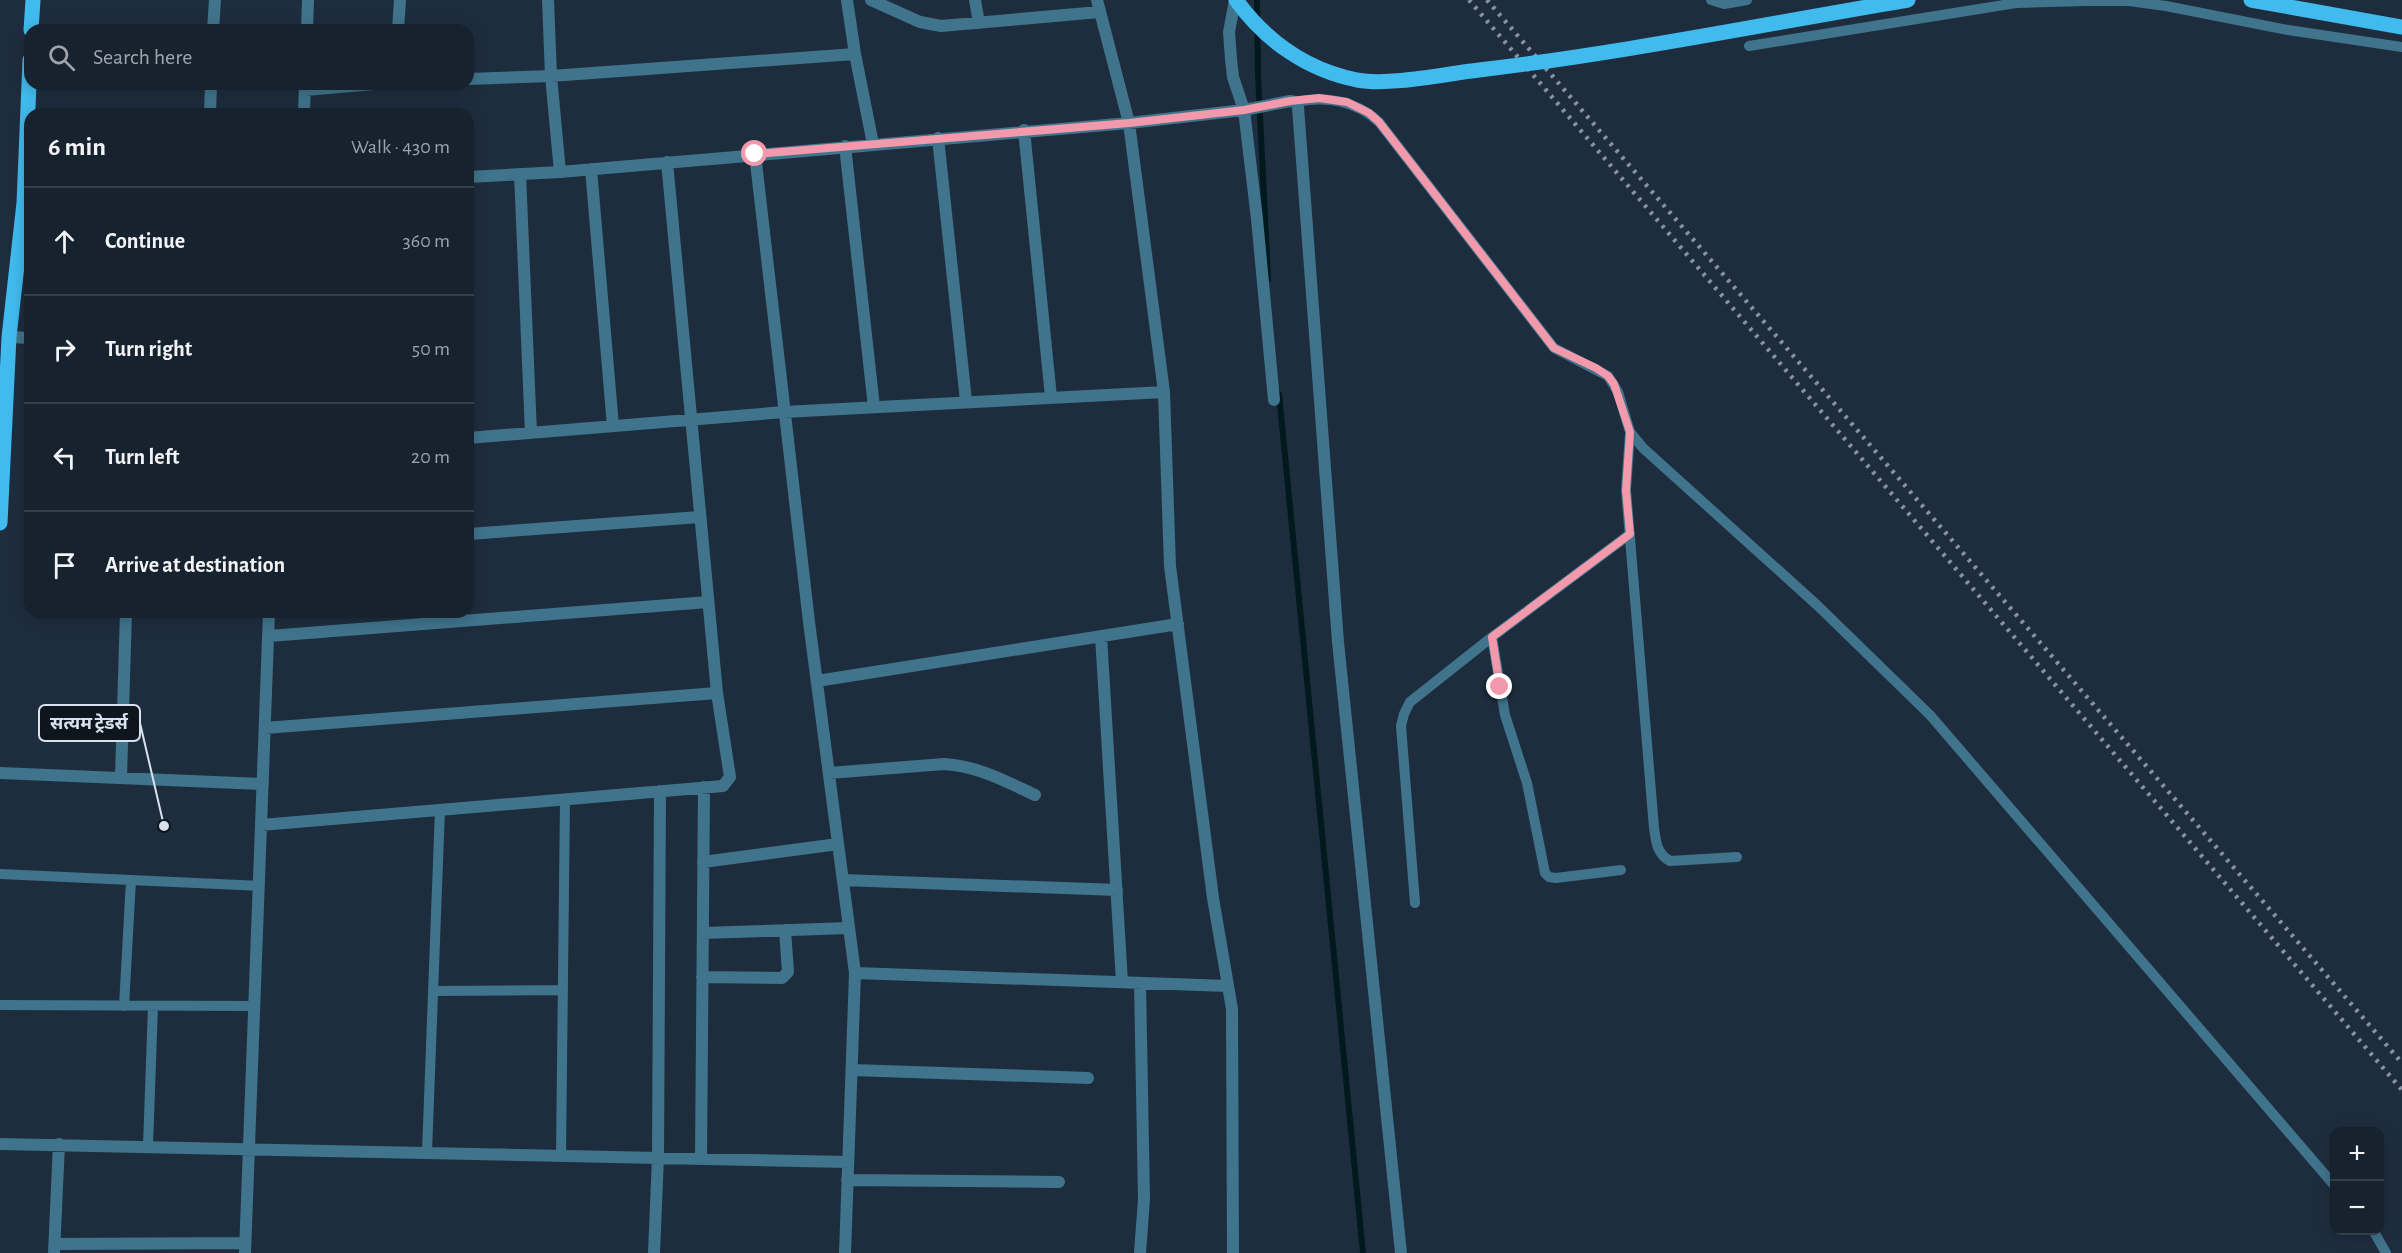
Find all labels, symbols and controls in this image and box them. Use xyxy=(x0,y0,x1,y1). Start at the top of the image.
search box xyxy=(24,24,474,90)
icon: search xyxy=(45,41,78,74)
text: Search here xyxy=(93,46,192,68)
text: 6 min xyxy=(48,134,106,160)
text: Walk · 430 m xyxy=(351,137,450,157)
route start xyxy=(741,140,767,166)
icon: ahead xyxy=(48,225,81,258)
text: Continue xyxy=(105,230,185,252)
text: 360 m xyxy=(403,231,450,251)
icon: right xyxy=(48,333,81,366)
text: Turn right xyxy=(105,338,192,360)
text: 50 m xyxy=(412,339,450,359)
icon: left xyxy=(48,441,81,474)
text: Turn left xyxy=(105,446,179,468)
text: 20 m xyxy=(411,447,450,467)
icon: arrive xyxy=(48,549,81,582)
text: Arrive at destination xyxy=(105,554,285,576)
route end xyxy=(1486,673,1512,699)
callout: सत्यम ट्रेडर्स xyxy=(39,705,140,741)
text: सत्यम ट्रेडर्स xyxy=(50,712,129,734)
map controls xyxy=(2330,1127,2384,1235)
button: + xyxy=(2330,1127,2384,1181)
button: − xyxy=(2330,1181,2384,1235)

